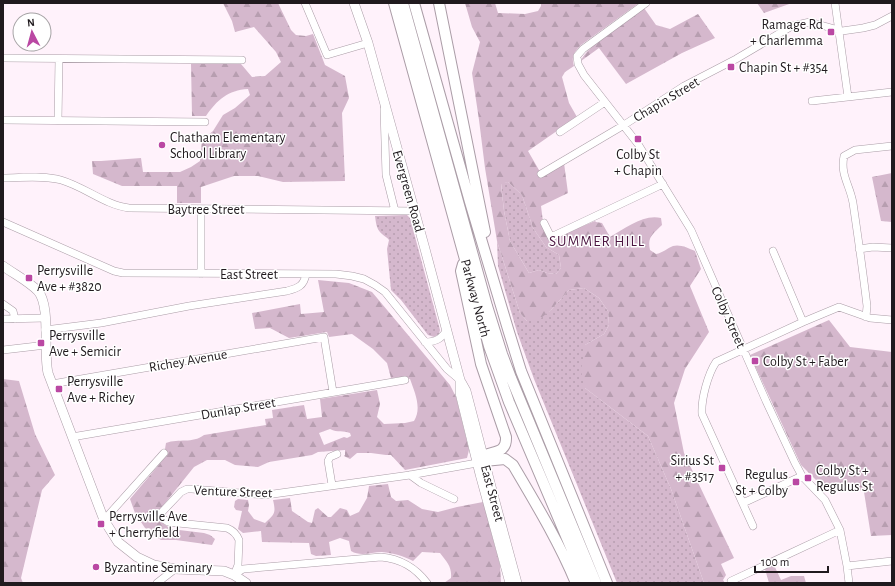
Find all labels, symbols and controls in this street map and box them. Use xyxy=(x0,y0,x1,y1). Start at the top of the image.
north arrow xyxy=(12,12,52,52)
text: N xyxy=(27,17,35,28)
place label: Ramage Rd + Charlemma xyxy=(750,18,824,48)
marker: Ramage Rd + Charlemma xyxy=(826,27,836,37)
place label: Chapin St + #354 xyxy=(739,61,828,75)
marker: Chapin St + #354 xyxy=(726,62,736,72)
street label: Chapin Street xyxy=(631,75,702,125)
place label: Chatham Elementary School Library xyxy=(170,131,286,161)
marker: Colby St + Chapin xyxy=(633,134,643,144)
marker: Chatham Elementary School Library xyxy=(157,140,167,150)
place label: Colby St + Chapin xyxy=(614,148,662,178)
street label: Evergreen Road xyxy=(390,149,426,234)
street label: Baytree Street xyxy=(168,203,245,217)
district label: SUMMER HILL xyxy=(549,234,645,249)
street label: Parkway North xyxy=(458,258,492,339)
place label: Perrysville Ave + #3820 xyxy=(37,264,102,294)
street label: East Street xyxy=(220,268,278,282)
marker: Perrysville Ave + #3820 xyxy=(24,273,34,283)
street label: Colby Street xyxy=(708,285,748,351)
place label: Perrysville Ave + Semicir xyxy=(49,329,121,359)
marker: Perrysville Ave + Semicir xyxy=(36,338,46,348)
street label: Richey Avenue xyxy=(148,347,228,375)
place label: Colby St + Faber xyxy=(763,355,849,369)
marker: Colby St + Faber xyxy=(750,356,760,366)
place label: Perrysville Ave + Richey xyxy=(67,375,135,405)
marker: Perrysville Ave + Richey xyxy=(54,384,64,394)
street label: Dunlap Street xyxy=(200,395,277,422)
place label: Sirius St + #3517 xyxy=(670,454,715,484)
marker: Sirius St + #3517 xyxy=(717,463,727,473)
street label: East Street xyxy=(478,464,506,524)
place label: Colby St + Regulus St xyxy=(816,464,873,494)
place label: Regulus St + Colby xyxy=(735,468,788,498)
marker: Colby St + Regulus St xyxy=(803,473,813,483)
marker: Regulus St + Colby xyxy=(791,477,801,487)
street label: Venture Street xyxy=(193,484,273,500)
place label: Perrysville Ave + Cherryfield xyxy=(109,510,188,540)
marker: Perrysville Ave + Cherryfield xyxy=(96,519,106,529)
scale bar xyxy=(755,548,828,574)
text: 100 m xyxy=(761,556,789,568)
place label: Byzantine Seminary xyxy=(104,561,212,575)
marker: Byzantine Seminary xyxy=(91,562,101,572)

